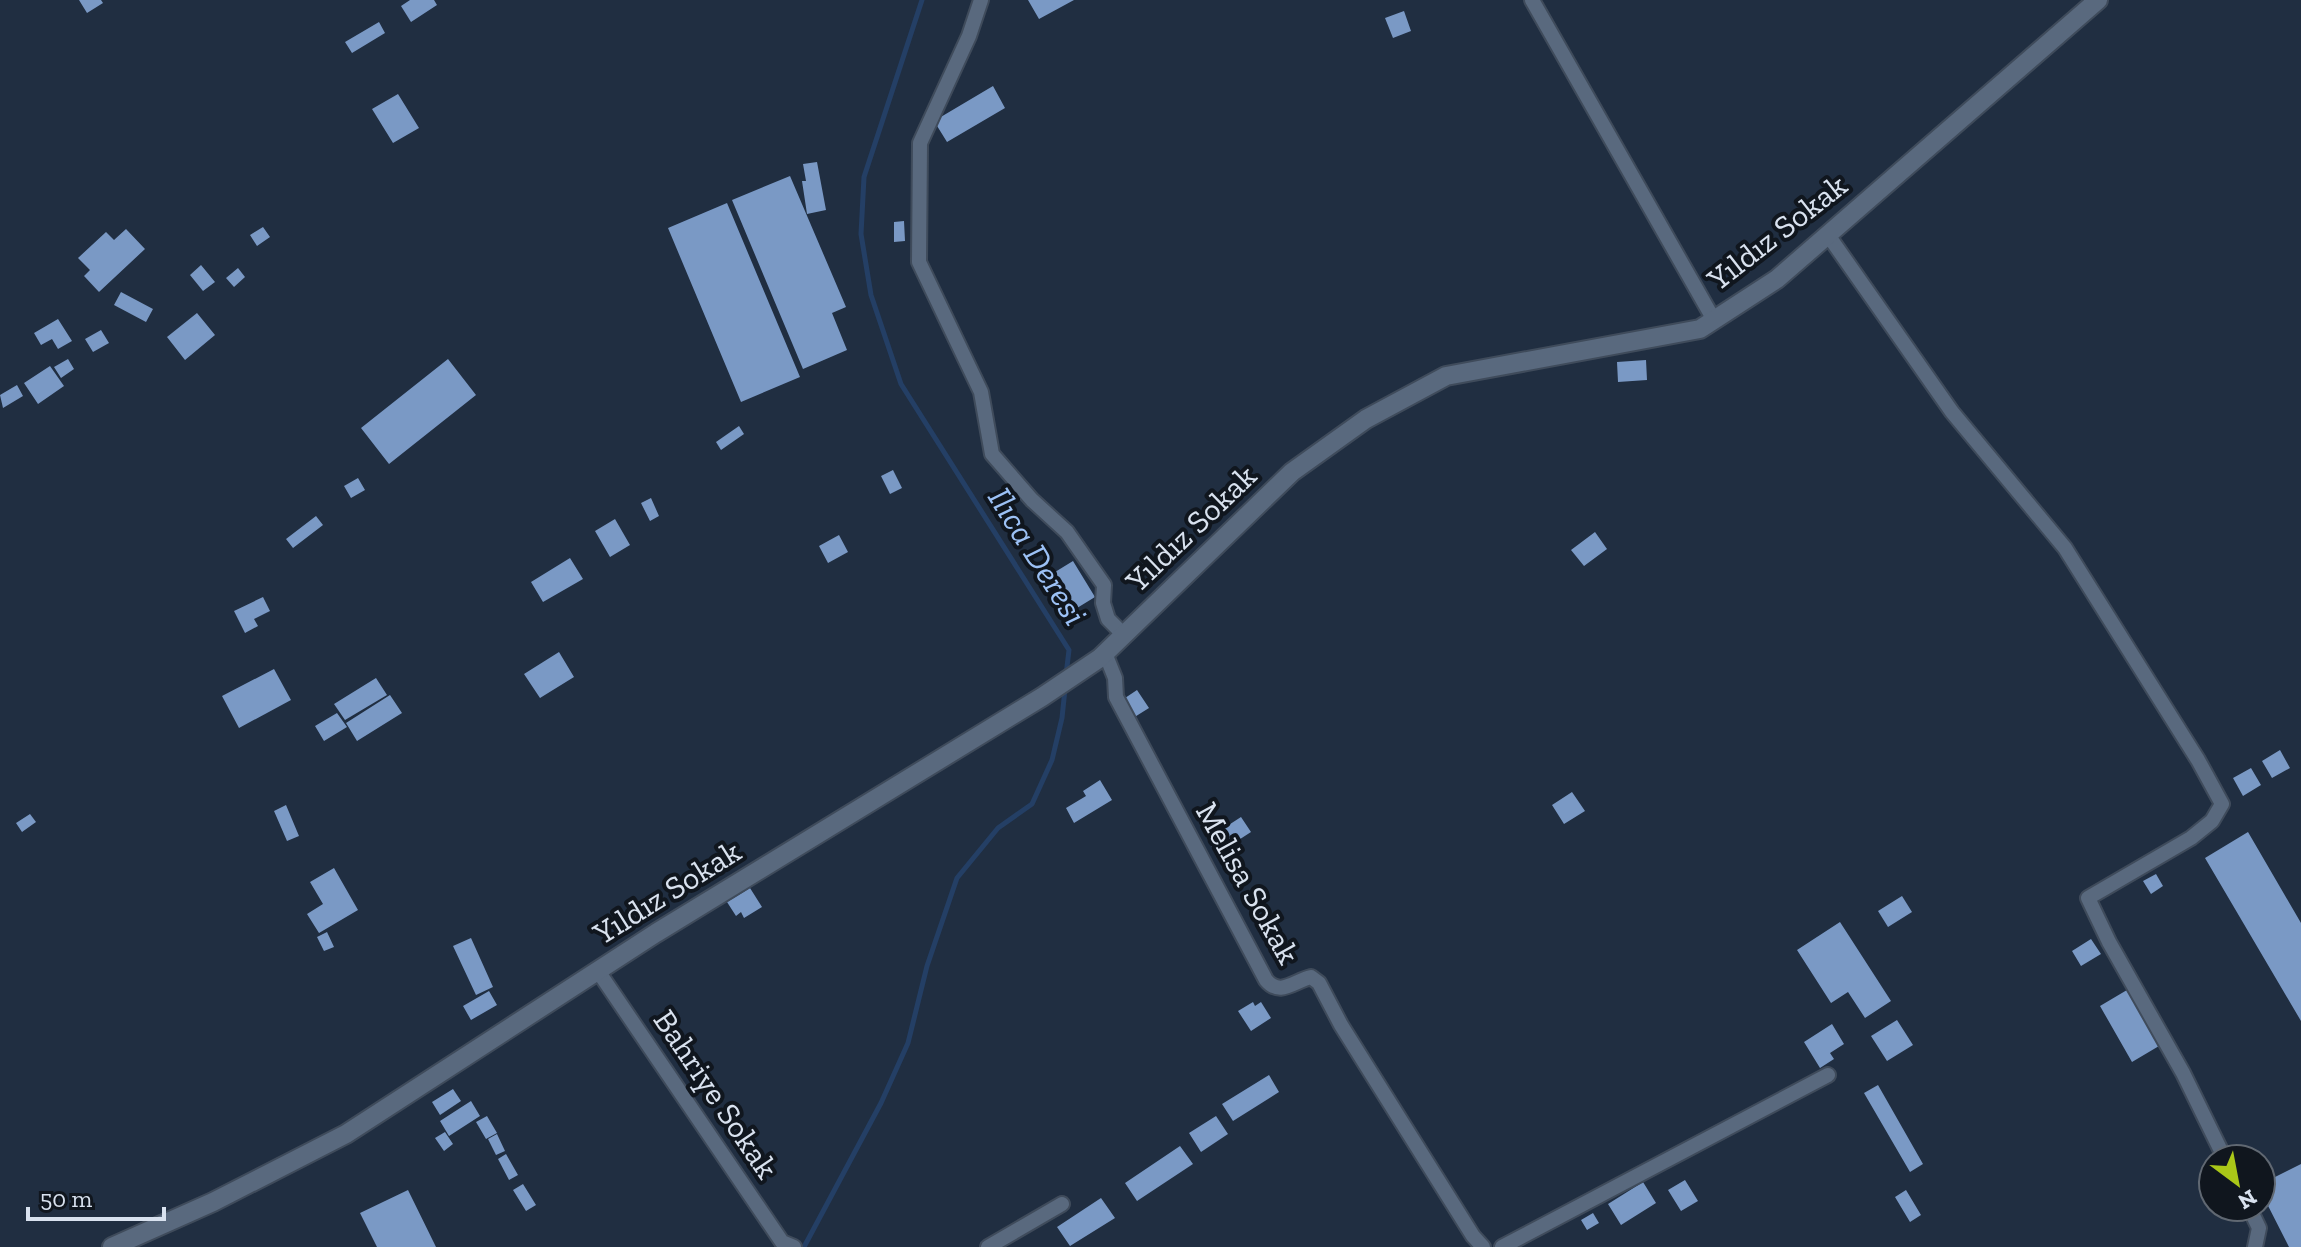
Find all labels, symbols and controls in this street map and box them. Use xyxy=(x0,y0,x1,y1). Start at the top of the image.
street label: Yıldız Sokak xyxy=(1699,166,1854,299)
street label: Yıldız Sokak xyxy=(1117,456,1264,600)
water label: Ilıca Deresi xyxy=(979,480,1096,633)
street label: Melisa Sokak xyxy=(1188,796,1308,971)
street label: Yıldız Sokak xyxy=(586,832,748,953)
street label: Bahriye Sokak xyxy=(646,1002,787,1186)
north arrow xyxy=(2197,1143,2277,1223)
scale bar xyxy=(28,1171,164,1221)
text: 50 m xyxy=(40,1184,93,1213)
text: N xyxy=(2233,1184,2262,1216)

